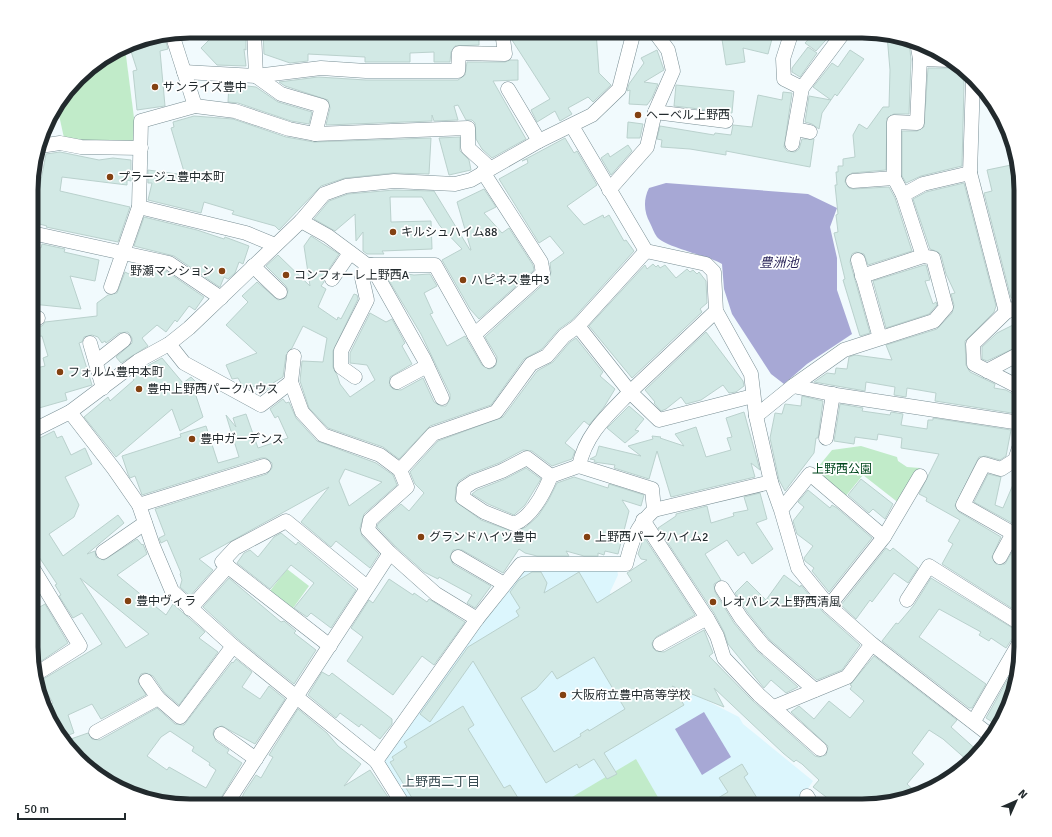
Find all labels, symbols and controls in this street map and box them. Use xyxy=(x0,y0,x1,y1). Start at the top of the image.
place label: サンライズ豊中 xyxy=(163,80,247,95)
marker: サンライズ豊中 xyxy=(150,82,160,92)
place label: ヘーベル上野西 xyxy=(646,108,730,123)
marker: ヘーベル上野西 xyxy=(633,110,643,120)
place label: プラージュ豊中本町 xyxy=(118,170,225,185)
marker: プラージュ豊中本町 xyxy=(105,172,115,182)
place label: キルシュハイム88 xyxy=(401,225,497,240)
marker: キルシュハイム88 xyxy=(388,227,398,237)
water label: 豊洲池 xyxy=(759,255,800,271)
place label: 野瀬マンション xyxy=(130,264,214,279)
marker: 野瀬マンション xyxy=(217,266,227,276)
place label: コンフォーレ上野西A xyxy=(294,268,410,283)
marker: コンフォーレ上野西A xyxy=(281,270,291,280)
place label: ハピネス豊中3 xyxy=(471,273,549,288)
marker: ハピネス豊中3 xyxy=(458,275,468,285)
place label: フォルム豊中本町 xyxy=(68,365,164,380)
marker: フォルム豊中本町 xyxy=(55,367,65,377)
place label: 豊中上野西パークハウス xyxy=(147,382,278,397)
marker: 豊中上野西パークハウス xyxy=(134,384,144,394)
place label: 豊中ガーデンス xyxy=(200,432,284,447)
marker: 豊中ガーデンス xyxy=(187,434,197,444)
park label: 上野西公園 xyxy=(812,462,872,477)
place label: グランドハイツ豊中 xyxy=(429,530,537,545)
place label: 上野西パークハイム2 xyxy=(595,530,708,545)
marker: グランドハイツ豊中 xyxy=(416,532,426,542)
marker: 上野西パークハイム2 xyxy=(582,532,592,542)
place label: 豊中ヴィラ xyxy=(136,594,196,609)
place label: レオパレス上野西清風 xyxy=(721,595,841,610)
marker: 豊中ヴィラ xyxy=(123,596,133,606)
marker: レオパレス上野西清風 xyxy=(708,597,718,607)
place label: 大阪府立豊中高等学校 xyxy=(571,688,691,703)
marker: 大阪府立豊中高等学校 xyxy=(558,690,568,700)
district label: 上野西二丁目 xyxy=(402,774,480,790)
north arrow xyxy=(996,781,1036,821)
text: N xyxy=(1015,787,1030,802)
scale bar xyxy=(18,795,125,821)
text: 50 m xyxy=(24,802,49,817)

